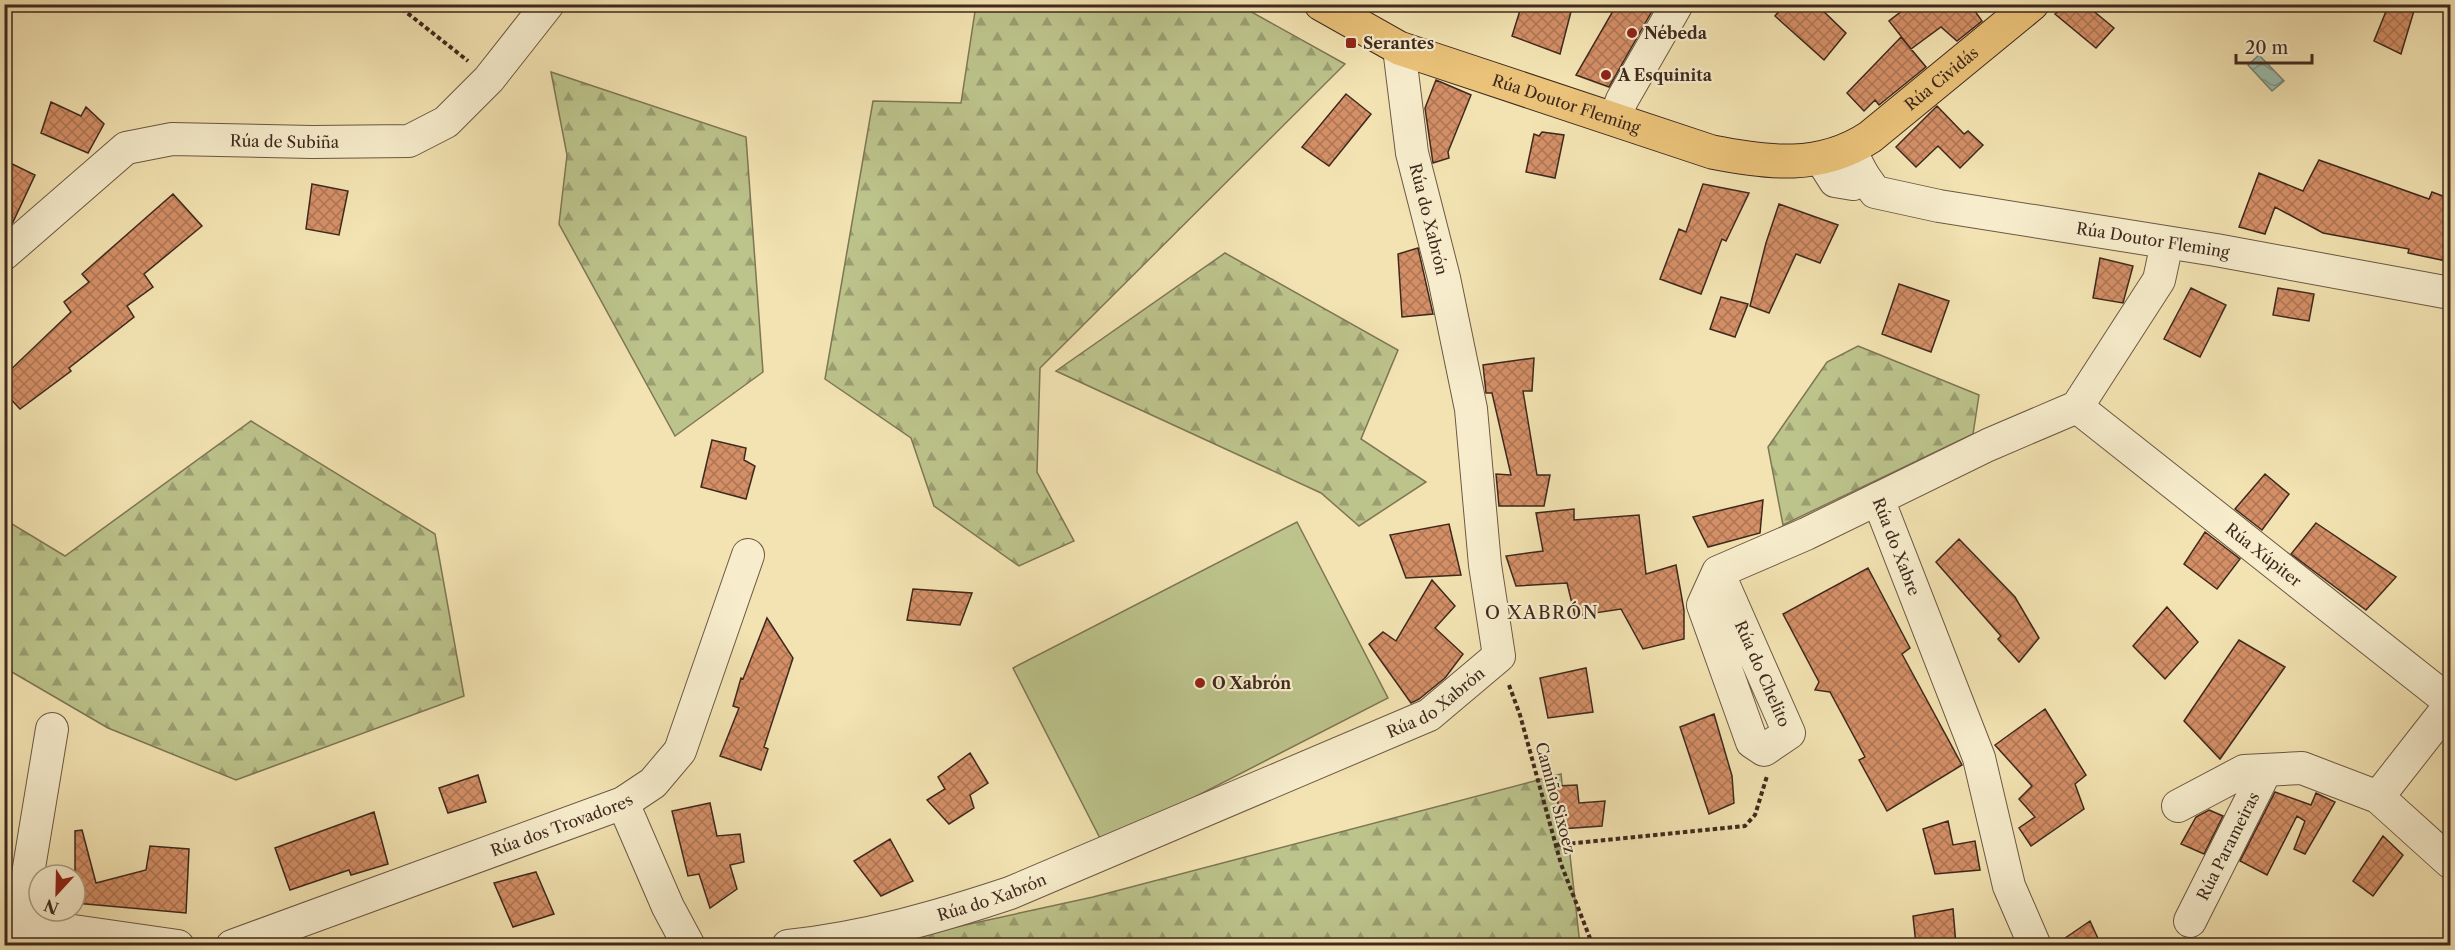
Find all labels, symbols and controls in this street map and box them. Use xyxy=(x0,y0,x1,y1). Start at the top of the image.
place label: Nébeda xyxy=(1644,23,1708,43)
marker: Nébeda xyxy=(1625,26,1639,40)
scale bar xyxy=(2236,27,2312,65)
place label: Serantes xyxy=(1363,33,1434,53)
marker: Serantes xyxy=(1344,36,1358,50)
text: 20 m xyxy=(2245,37,2289,59)
street label: Rúa Cividás xyxy=(1900,42,1982,115)
place label: A Esquinita xyxy=(1617,65,1713,85)
marker: A Esquinita xyxy=(1599,68,1613,82)
street label: Rúa Doutor Fleming xyxy=(1490,70,1644,138)
street label: Rúa de Subiña xyxy=(230,130,340,152)
street label: Rúa do Xabrón xyxy=(1405,161,1453,277)
street label: Rúa Doutor Fleming xyxy=(2075,218,2232,262)
street label: Rúa do Xabre xyxy=(1868,495,1925,598)
street label: Rúa Xúpiter xyxy=(2222,518,2306,591)
district label: O XABRÓN xyxy=(1485,601,1599,624)
street label: Rúa do Chelito xyxy=(1731,617,1795,730)
street label: Rúa do Xabrón xyxy=(1384,663,1488,742)
place label: O Xabrón xyxy=(1212,673,1291,693)
marker: O Xabrón xyxy=(1193,676,1207,690)
street label: Camiño Sixoez xyxy=(1531,740,1581,856)
street label: Rúa Parameiras xyxy=(2192,788,2263,903)
street label: Rúa dos Trovadores xyxy=(488,789,637,861)
north arrow xyxy=(27,863,87,923)
street label: Rúa do Xabrón xyxy=(935,869,1049,925)
text: N xyxy=(41,895,62,919)

